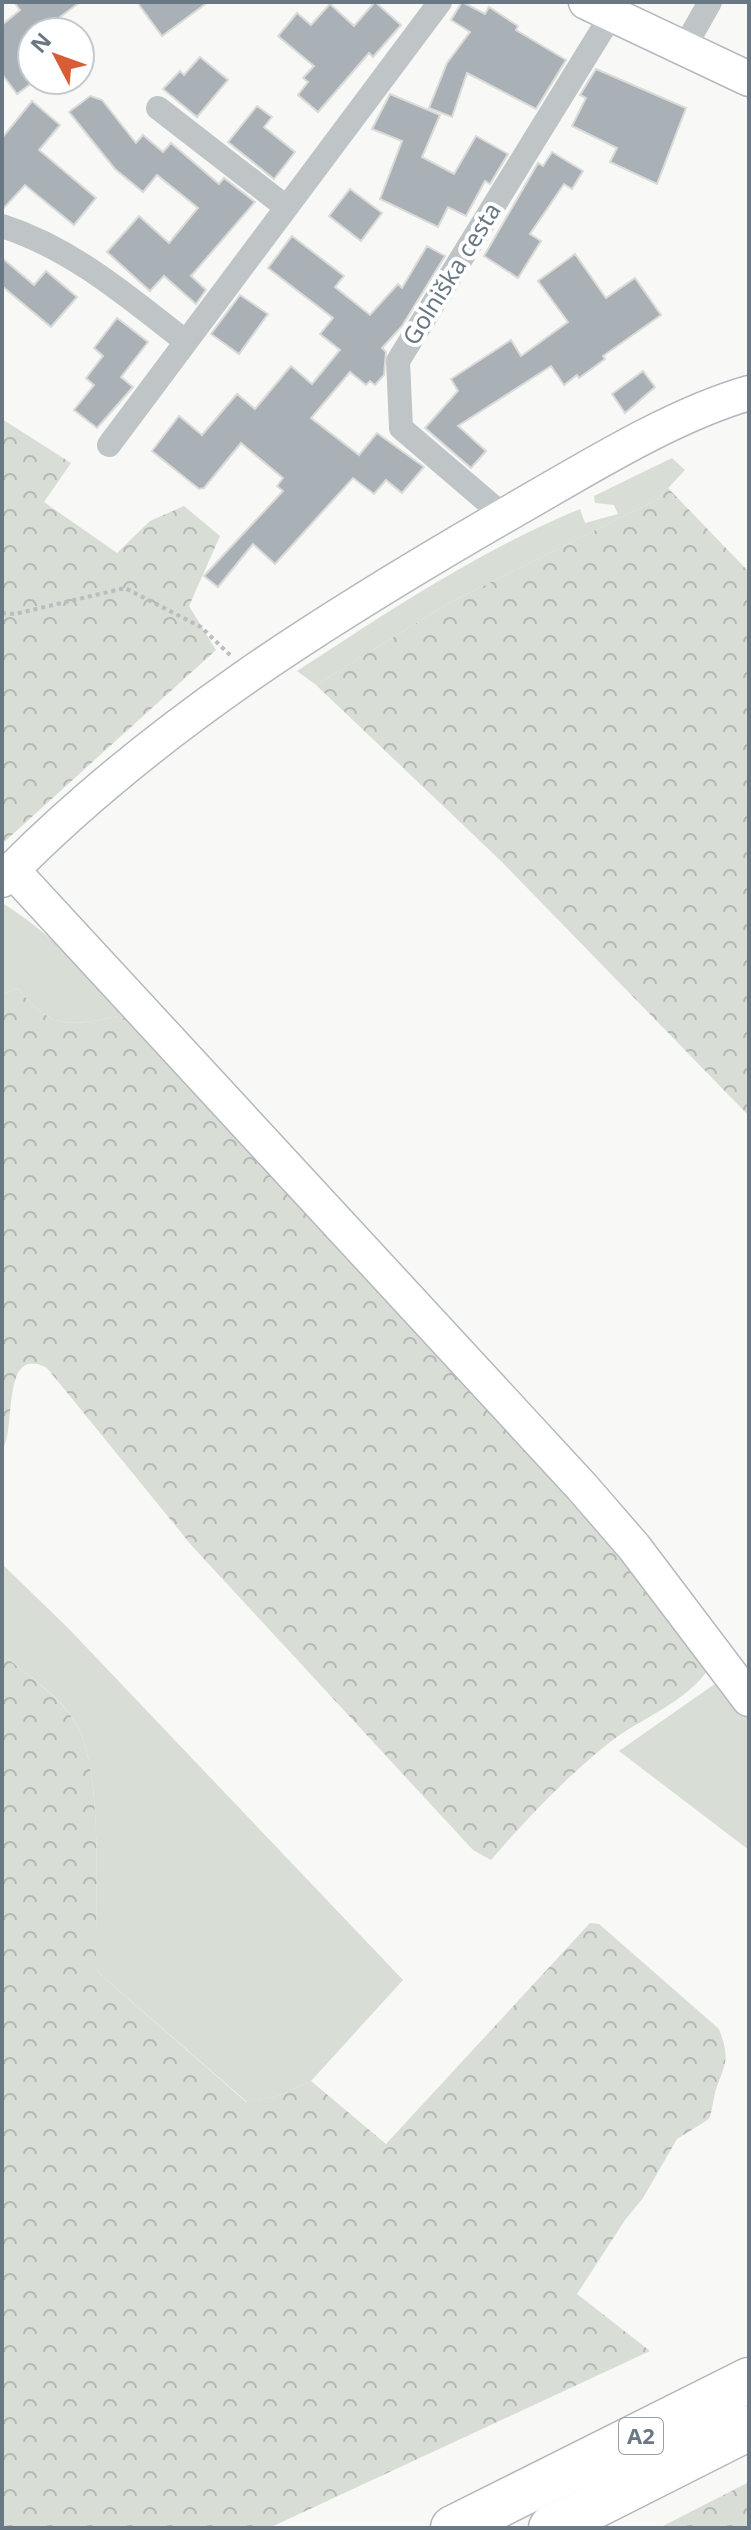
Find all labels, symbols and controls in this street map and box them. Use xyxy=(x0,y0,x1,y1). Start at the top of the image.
north arrow xyxy=(16,16,96,96)
text: N xyxy=(23,26,57,59)
street label: Golniška cesta xyxy=(394,196,508,351)
road number: A2 xyxy=(619,2418,663,2454)

